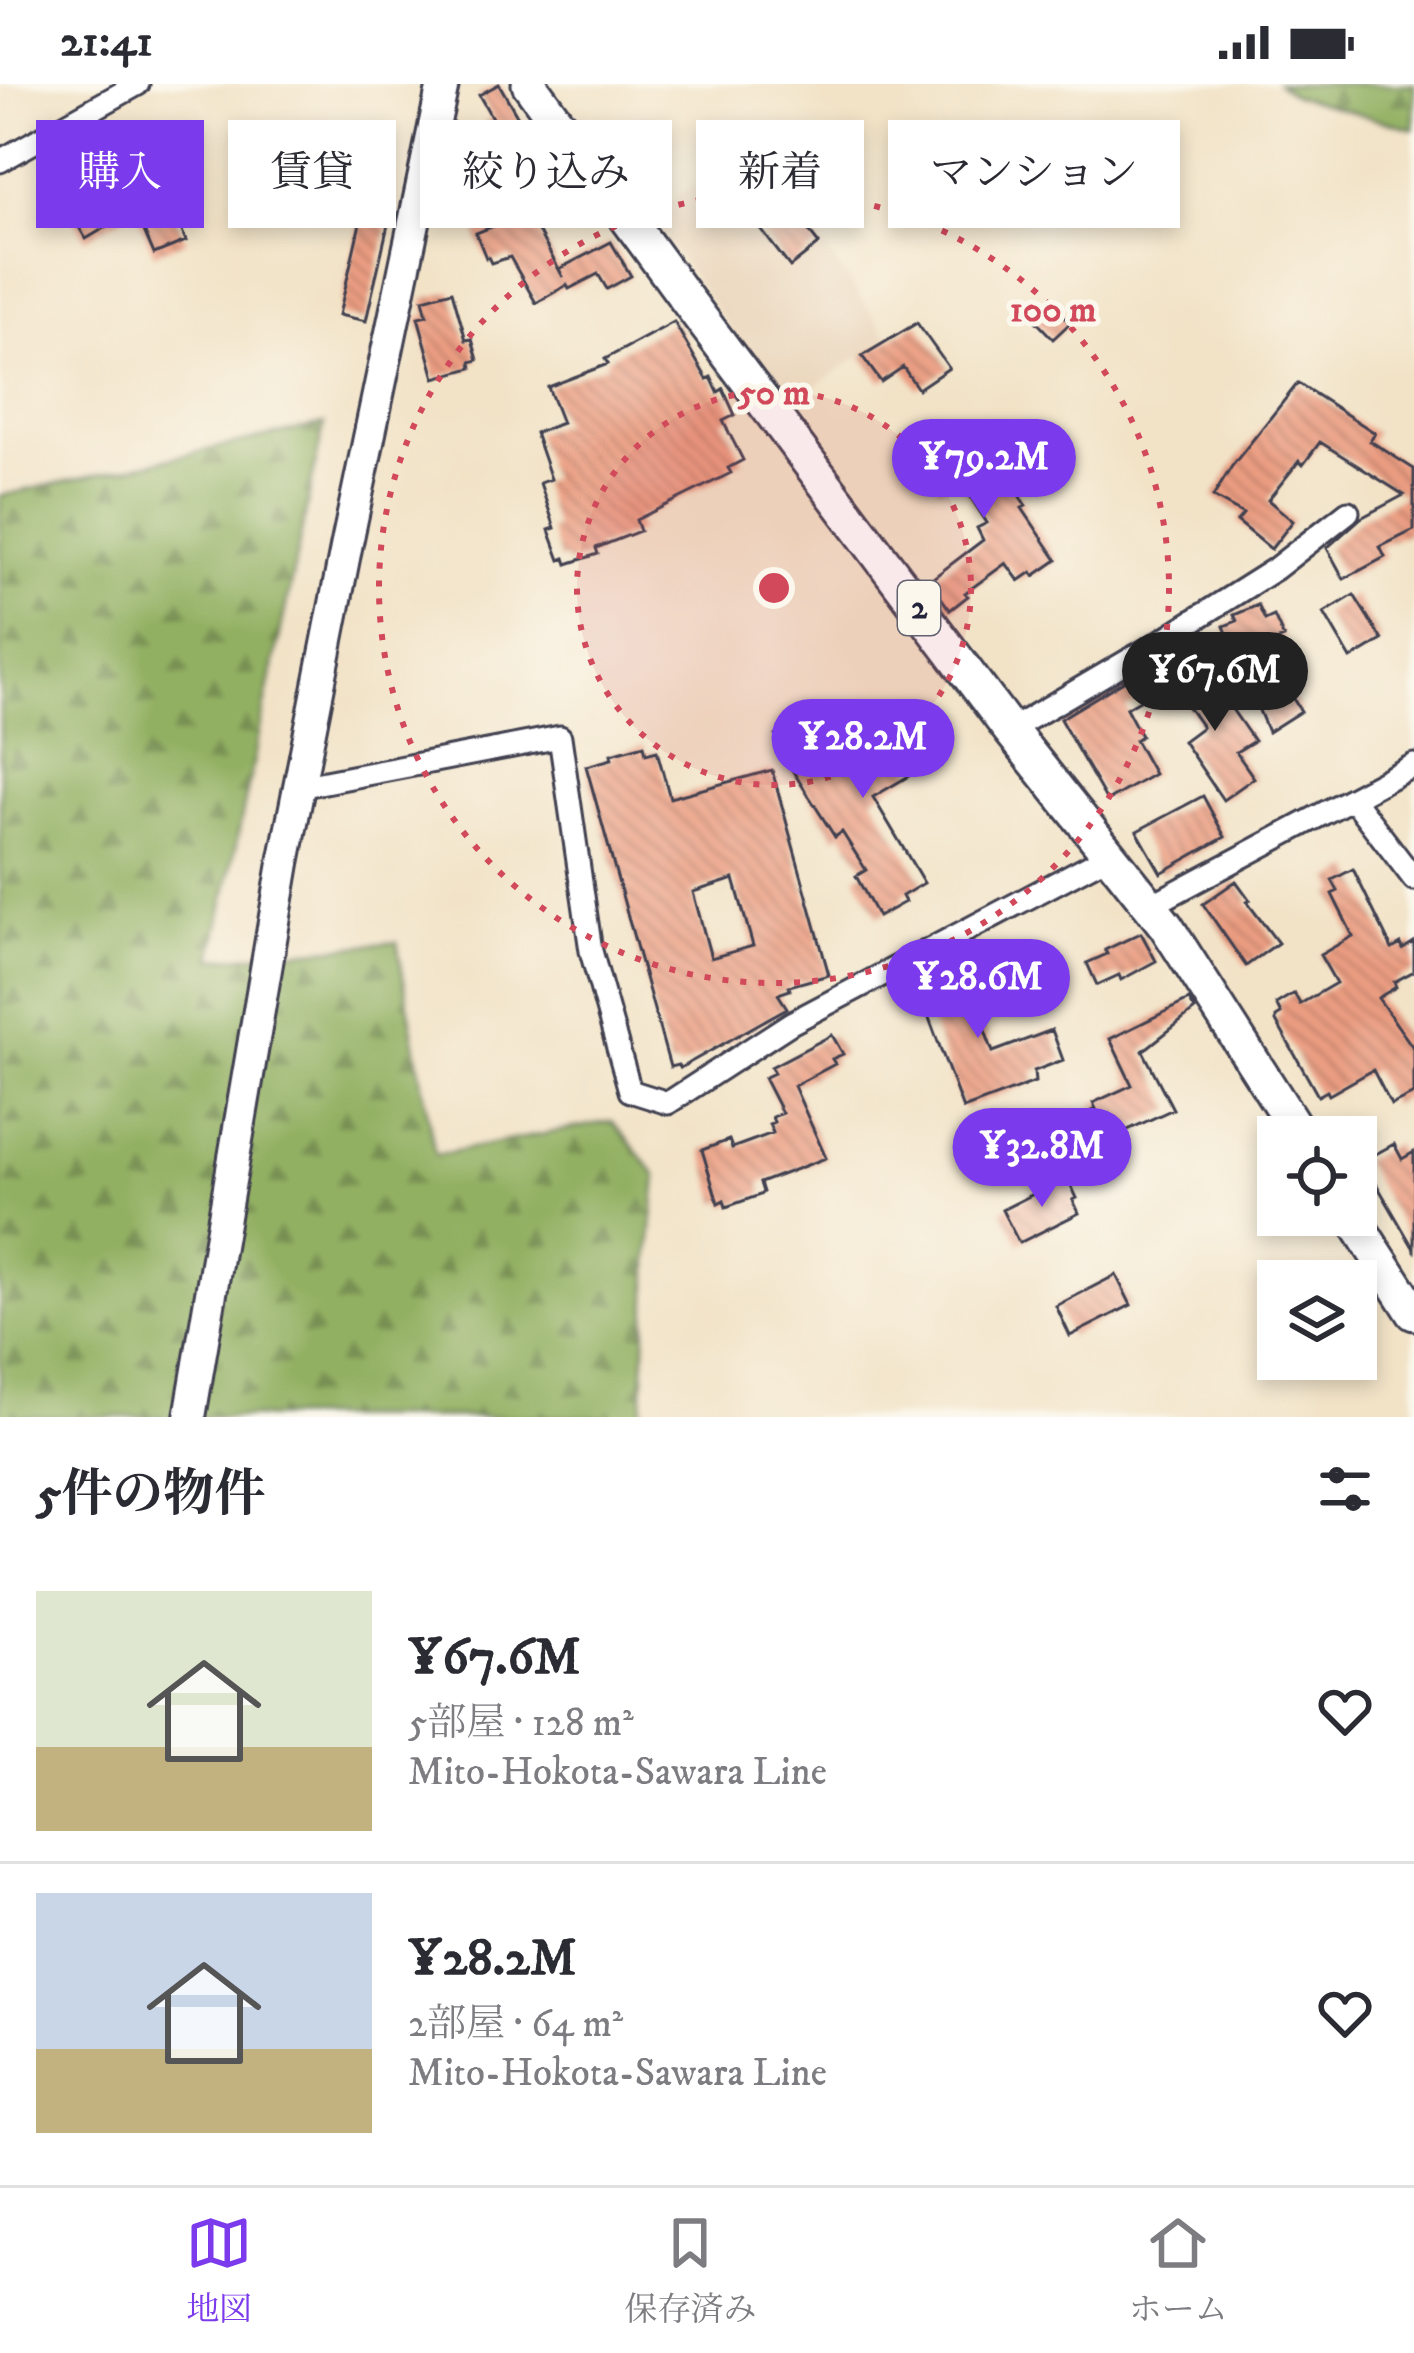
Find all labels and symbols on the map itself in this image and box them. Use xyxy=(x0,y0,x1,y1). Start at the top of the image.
text: 100 m xyxy=(1010,288,1096,333)
text: 50 m xyxy=(737,371,810,416)
pin: ¥79.2M xyxy=(886,419,1082,521)
centre of rings xyxy=(753,567,795,609)
road number: 2 xyxy=(898,581,940,635)
pin: ¥67.6M xyxy=(1117,632,1313,734)
pin: ¥28.2M xyxy=(765,699,961,801)
pin: ¥28.6M xyxy=(880,939,1076,1041)
pin: ¥32.8M xyxy=(944,1108,1140,1210)

